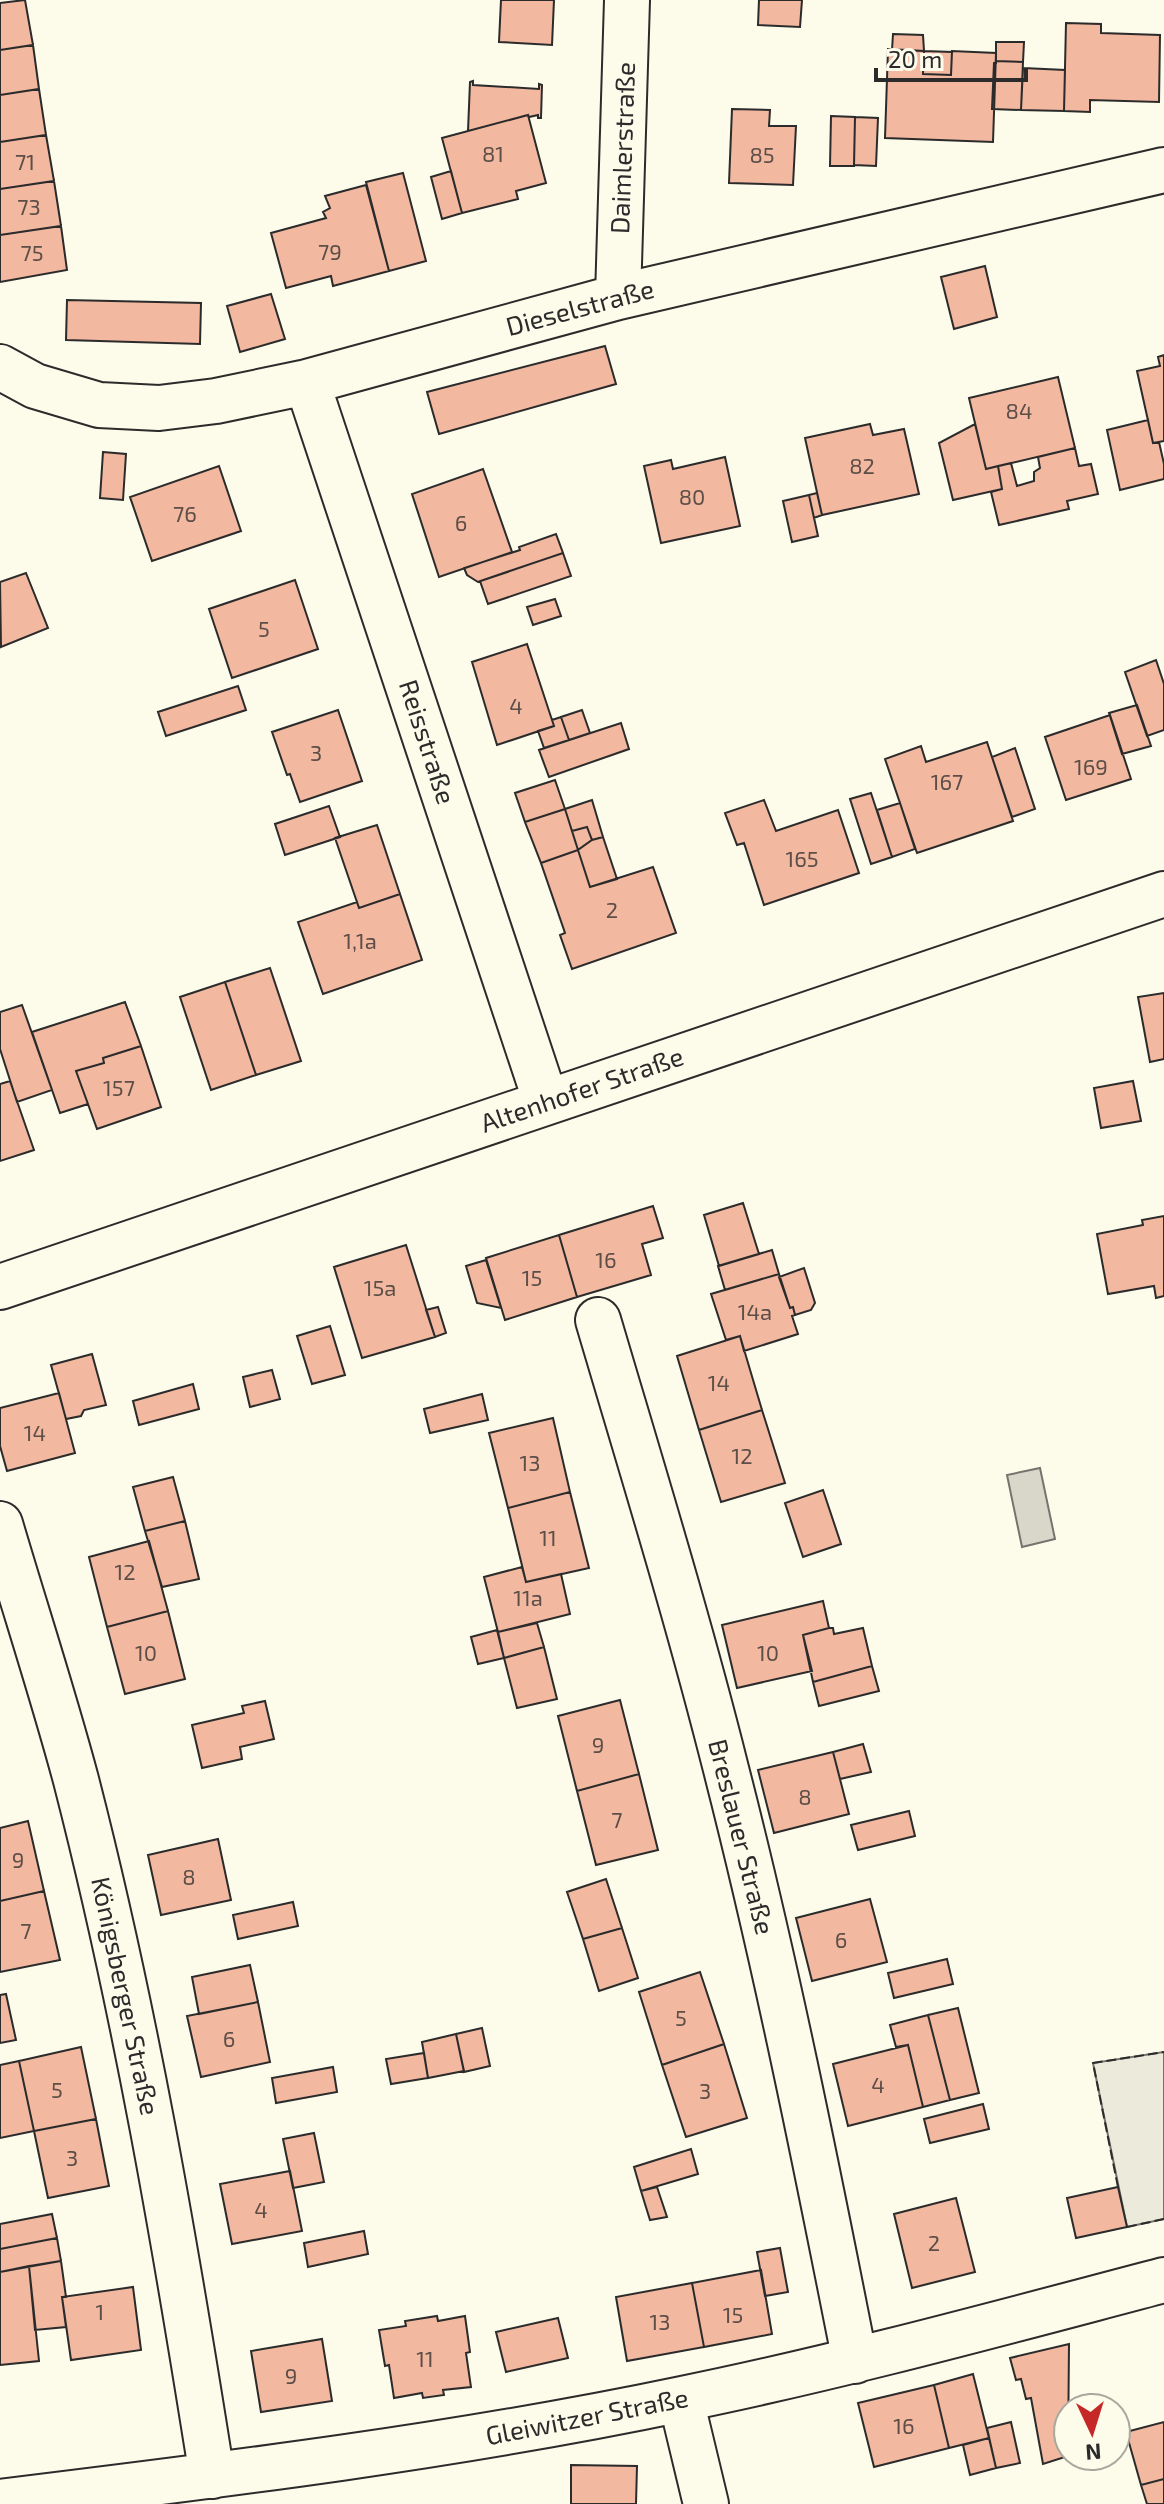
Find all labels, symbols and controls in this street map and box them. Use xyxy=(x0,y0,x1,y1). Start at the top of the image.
scale bar xyxy=(876,32,1026,82)
text: 20 m xyxy=(888,44,942,73)
street label: Daimlerstraße xyxy=(603,61,640,235)
house number: 81 xyxy=(482,140,504,166)
house number: 85 xyxy=(749,141,775,167)
house number: 71 xyxy=(15,148,35,174)
house number: 73 xyxy=(17,193,41,219)
house number: 79 xyxy=(318,238,342,264)
house number: 75 xyxy=(20,239,44,265)
street label: Dieselstraße xyxy=(502,272,657,341)
house number: 84 xyxy=(1006,397,1032,423)
house number: 82 xyxy=(849,452,875,478)
house number: 80 xyxy=(679,483,705,509)
house number: 76 xyxy=(173,500,197,526)
house number: 6 xyxy=(455,509,467,535)
house number: 5 xyxy=(258,615,270,641)
street label: Reisstraße xyxy=(394,675,463,808)
house number: 4 xyxy=(509,692,523,718)
house number: 3 xyxy=(310,739,322,765)
house number: 169 xyxy=(1074,753,1108,779)
house number: 167 xyxy=(931,768,963,794)
house number: 165 xyxy=(785,845,819,871)
house number: 2 xyxy=(606,896,618,922)
house number: 1,1a xyxy=(343,927,377,953)
street label: Altenhofer Straße xyxy=(476,1039,687,1138)
house number: 157 xyxy=(103,1074,135,1100)
house number: 16 xyxy=(595,1246,617,1272)
house number: 15 xyxy=(522,1264,542,1290)
house number: 15a xyxy=(364,1274,396,1300)
house number: 14a xyxy=(738,1298,772,1324)
house number: 14 xyxy=(708,1369,730,1395)
house number: 14 xyxy=(24,1419,46,1445)
house number: 12 xyxy=(731,1442,753,1468)
house number: 13 xyxy=(520,1449,541,1475)
house number: 11 xyxy=(539,1524,557,1550)
house number: 12 xyxy=(114,1558,136,1584)
house number: 11a xyxy=(513,1584,543,1610)
house number: 10 xyxy=(135,1639,157,1665)
house number: 10 xyxy=(757,1639,779,1665)
house number: 9 xyxy=(592,1731,604,1757)
street label: Breslauer Straße xyxy=(703,1736,782,1938)
house number: 8 xyxy=(798,1783,812,1809)
house number: 7 xyxy=(611,1806,623,1832)
house number: 9 xyxy=(12,1846,24,1872)
house number: 8 xyxy=(182,1863,196,1889)
street label: Königsberger Straße xyxy=(86,1874,167,2118)
house number: 7 xyxy=(20,1917,32,1943)
house number: 6 xyxy=(835,1926,847,1952)
house number: 5 xyxy=(675,2004,687,2030)
house number: 6 xyxy=(223,2025,235,2051)
house number: 4 xyxy=(871,2071,885,2097)
house number: 5 xyxy=(51,2076,63,2102)
house number: 3 xyxy=(699,2077,711,2103)
house number: 3 xyxy=(66,2144,78,2170)
house number: 4 xyxy=(254,2196,268,2222)
house number: 2 xyxy=(928,2229,940,2255)
house number: 1 xyxy=(96,2298,104,2324)
house number: 15 xyxy=(723,2301,743,2327)
house number: 13 xyxy=(650,2308,671,2334)
house number: 11 xyxy=(416,2345,434,2371)
house number: 9 xyxy=(285,2362,297,2388)
street label: Gleiwitzer Straße xyxy=(483,2381,691,2450)
north arrow xyxy=(1052,2392,1132,2472)
house number: 16 xyxy=(893,2412,915,2438)
text: N xyxy=(1085,2439,1102,2466)

